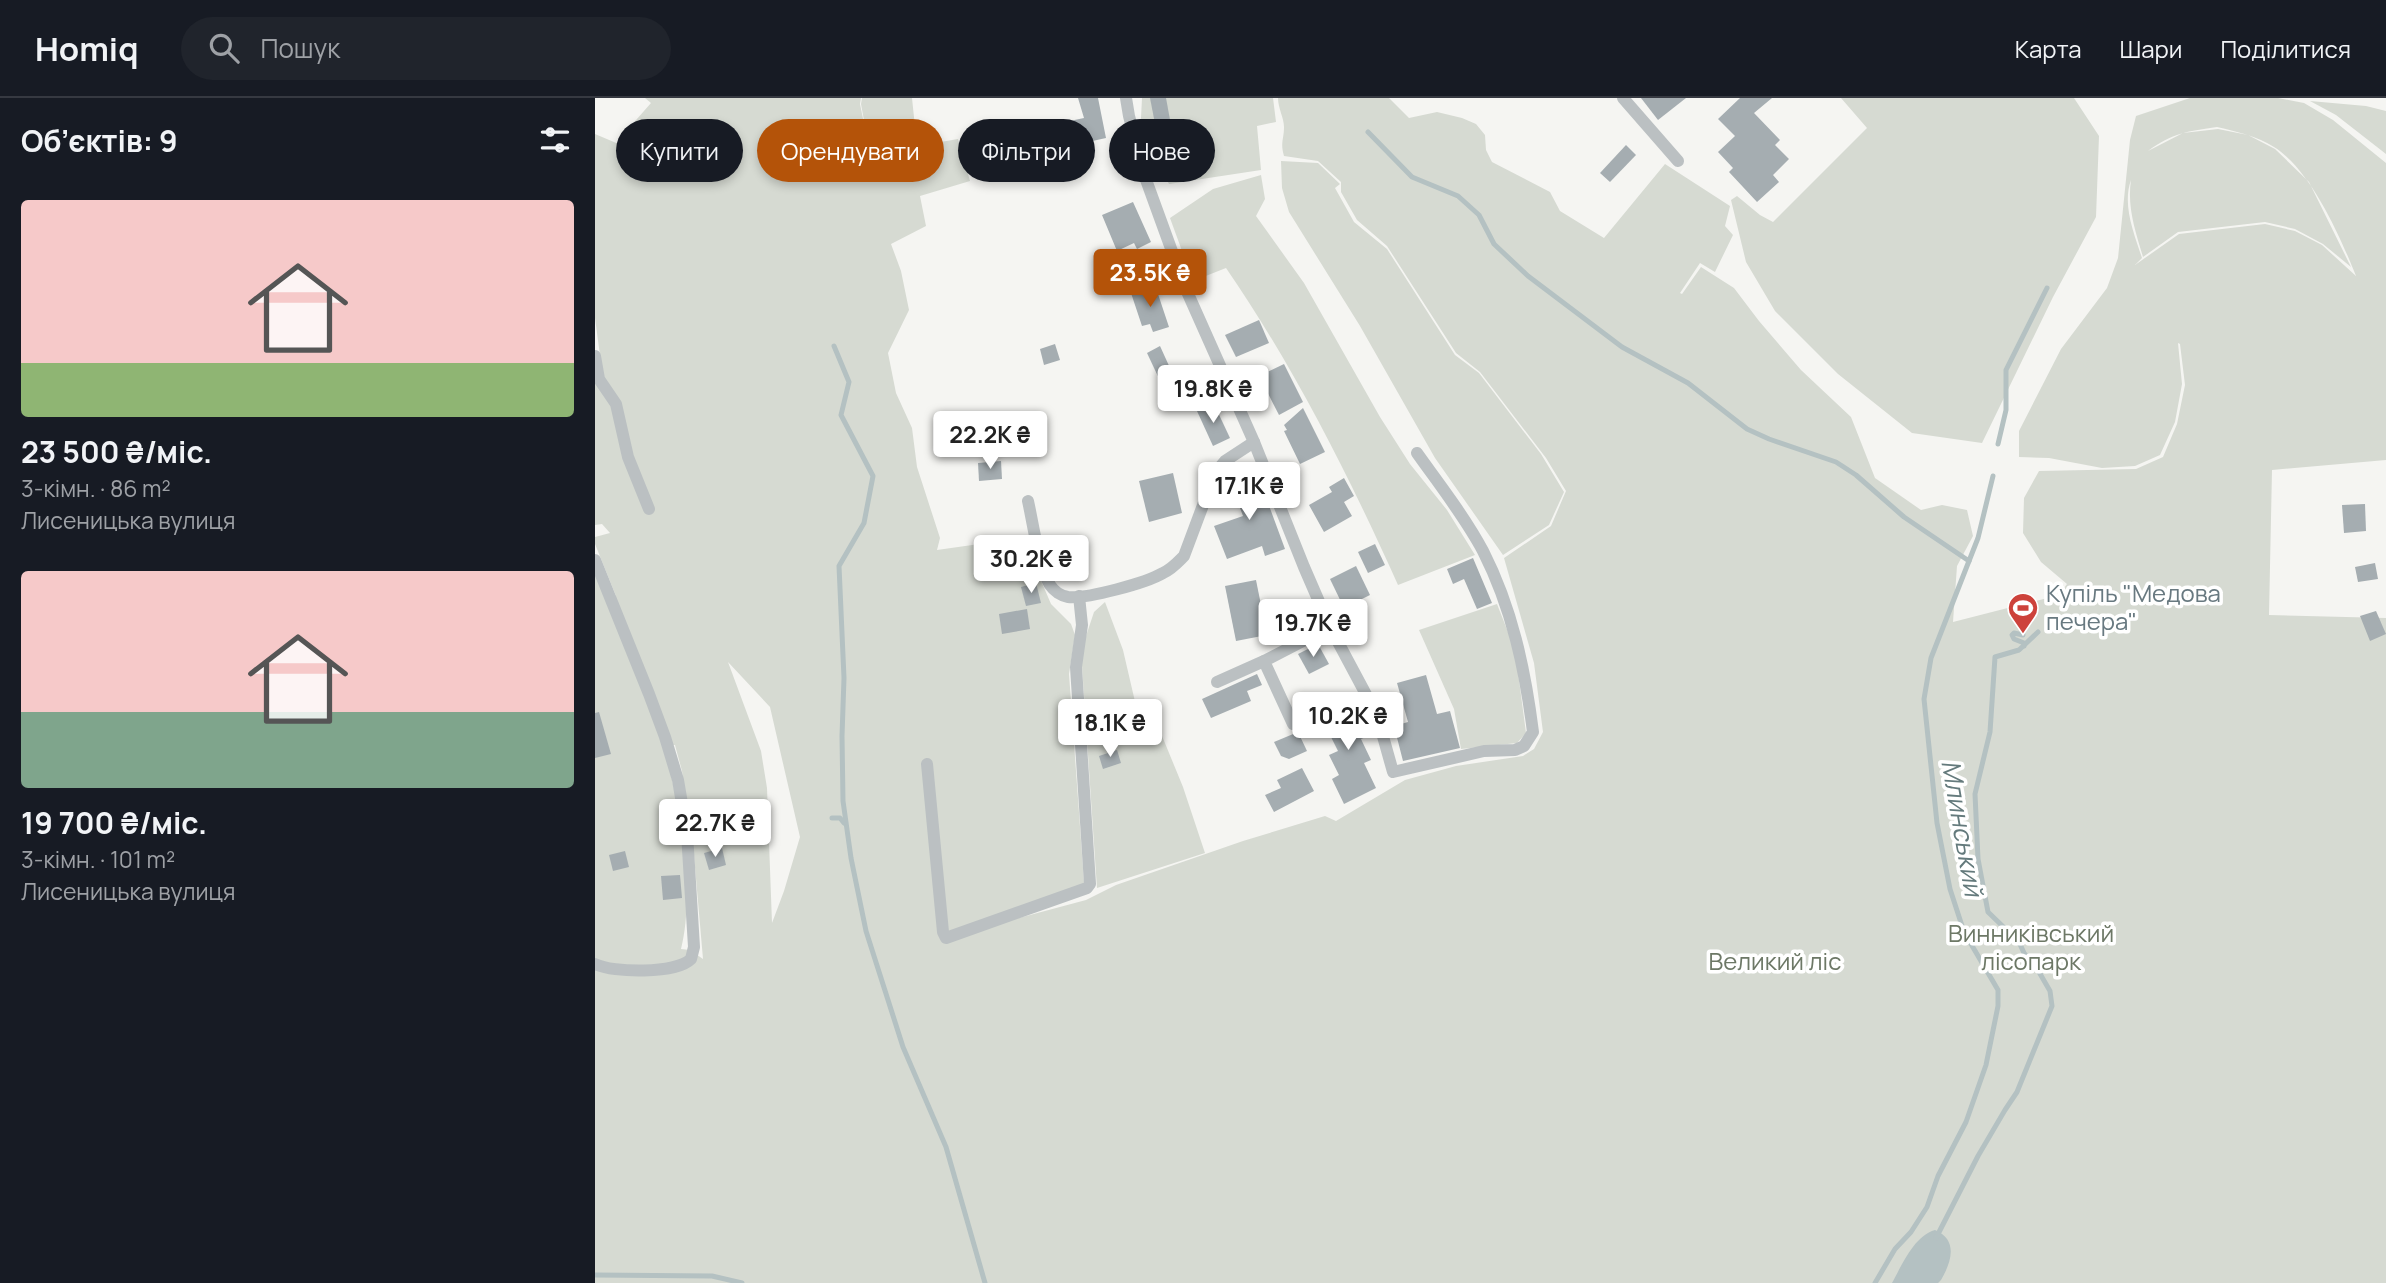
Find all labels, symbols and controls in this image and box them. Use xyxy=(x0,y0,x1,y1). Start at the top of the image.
search box xyxy=(181,17,671,80)
text: Homiq xyxy=(35,26,139,71)
icon: search xyxy=(205,29,243,67)
text: Пошук xyxy=(261,30,340,66)
text: Карта xyxy=(2015,32,2082,65)
text: Шари xyxy=(2120,32,2182,65)
text: Поділитися xyxy=(2220,32,2351,65)
chip: Купити xyxy=(616,119,743,182)
chip: Орендувати xyxy=(757,119,944,182)
chip: Фільтри xyxy=(958,119,1095,182)
chip: Нове xyxy=(1109,119,1215,182)
text: Об’єктів: 9 xyxy=(21,120,178,161)
icon: filters xyxy=(536,121,574,159)
icon: home xyxy=(235,245,361,371)
pin: 23.5K ₴ xyxy=(1085,250,1215,309)
text: 23.5K ₴ xyxy=(1110,256,1190,288)
pin: 19.8K ₴ xyxy=(1148,366,1278,425)
text: 19.8K ₴ xyxy=(1174,372,1252,404)
pin: 22.2K ₴ xyxy=(925,412,1055,471)
text: 22.2K ₴ xyxy=(949,418,1031,450)
text: 23 500 ₴/міс. xyxy=(21,431,212,472)
pin: 17.1K ₴ xyxy=(1184,462,1314,522)
text: 17.1K ₴ xyxy=(1214,469,1284,501)
text: 3-кімн. · 86 m² xyxy=(21,472,171,504)
text: Лисеницька вулиця xyxy=(21,504,236,536)
pin: 30.2K ₴ xyxy=(966,536,1096,595)
text: 30.2K ₴ xyxy=(990,542,1072,574)
place label: Купіль "Медова печера" xyxy=(2046,576,2221,637)
sports icon: Купіль "Медова печера" xyxy=(2006,591,2040,635)
pin: 19.7K ₴ xyxy=(1248,600,1378,659)
text: 19.7K ₴ xyxy=(1275,606,1351,638)
icon: home xyxy=(235,616,361,742)
pin: 10.2K ₴ xyxy=(1283,692,1413,752)
text: 10.2K ₴ xyxy=(1308,699,1388,731)
pin: 18.1K ₴ xyxy=(1045,700,1175,759)
text: 18.1K ₴ xyxy=(1074,706,1146,738)
water label: Млинський xyxy=(1933,757,1993,901)
pin: 22.7K ₴ xyxy=(650,800,780,859)
text: 19 700 ₴/міс. xyxy=(21,802,207,843)
text: 22.7K ₴ xyxy=(675,806,755,838)
text: 3-кімн. · 101 m² xyxy=(21,843,175,875)
text: Лисеницька вулиця xyxy=(21,875,236,907)
park label: Винниківський лісопарк xyxy=(1948,916,2114,977)
park label: Великий ліс xyxy=(1709,944,1841,977)

